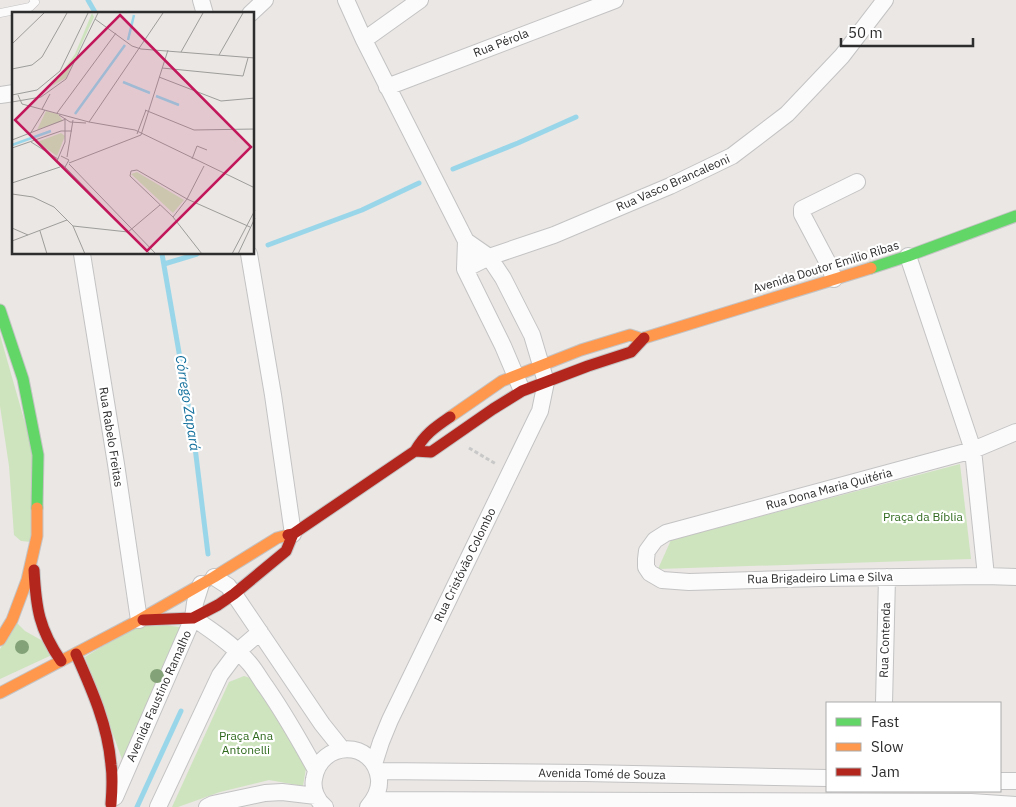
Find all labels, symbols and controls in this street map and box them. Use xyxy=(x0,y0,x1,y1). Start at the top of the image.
inset map xyxy=(12,12,255,255)
scale bar xyxy=(841,15,974,47)
text: 50 m xyxy=(848,23,883,42)
street label: Rua Pérola xyxy=(471,25,531,60)
street label: Rua Vasco Brancaleoni xyxy=(614,151,732,214)
street label: Avenida Doutor Emilio Ribas xyxy=(751,237,901,296)
water label: Córrego Zapará xyxy=(172,354,204,452)
street label: Rua Rabelo Freitas xyxy=(96,386,127,488)
street label: Rua Dona Maria Quitéria xyxy=(764,464,894,513)
street label: Rua Cristóvão Colombo xyxy=(430,505,499,624)
park label: Praça da Bíblia xyxy=(883,509,964,524)
street label: Rua Brigadeiro Lima e Silva xyxy=(747,569,893,586)
street label: Rua Contenda xyxy=(876,601,893,678)
street label: Avenida Faustino Ramalho xyxy=(123,627,194,764)
legend xyxy=(826,702,1001,792)
text: Fast xyxy=(871,712,899,731)
park label: Praça Ana Antonelli xyxy=(219,728,274,757)
text: Slow xyxy=(871,737,904,756)
text: Jam xyxy=(871,762,900,781)
street label: Avenida Tomé de Souza xyxy=(538,765,666,782)

